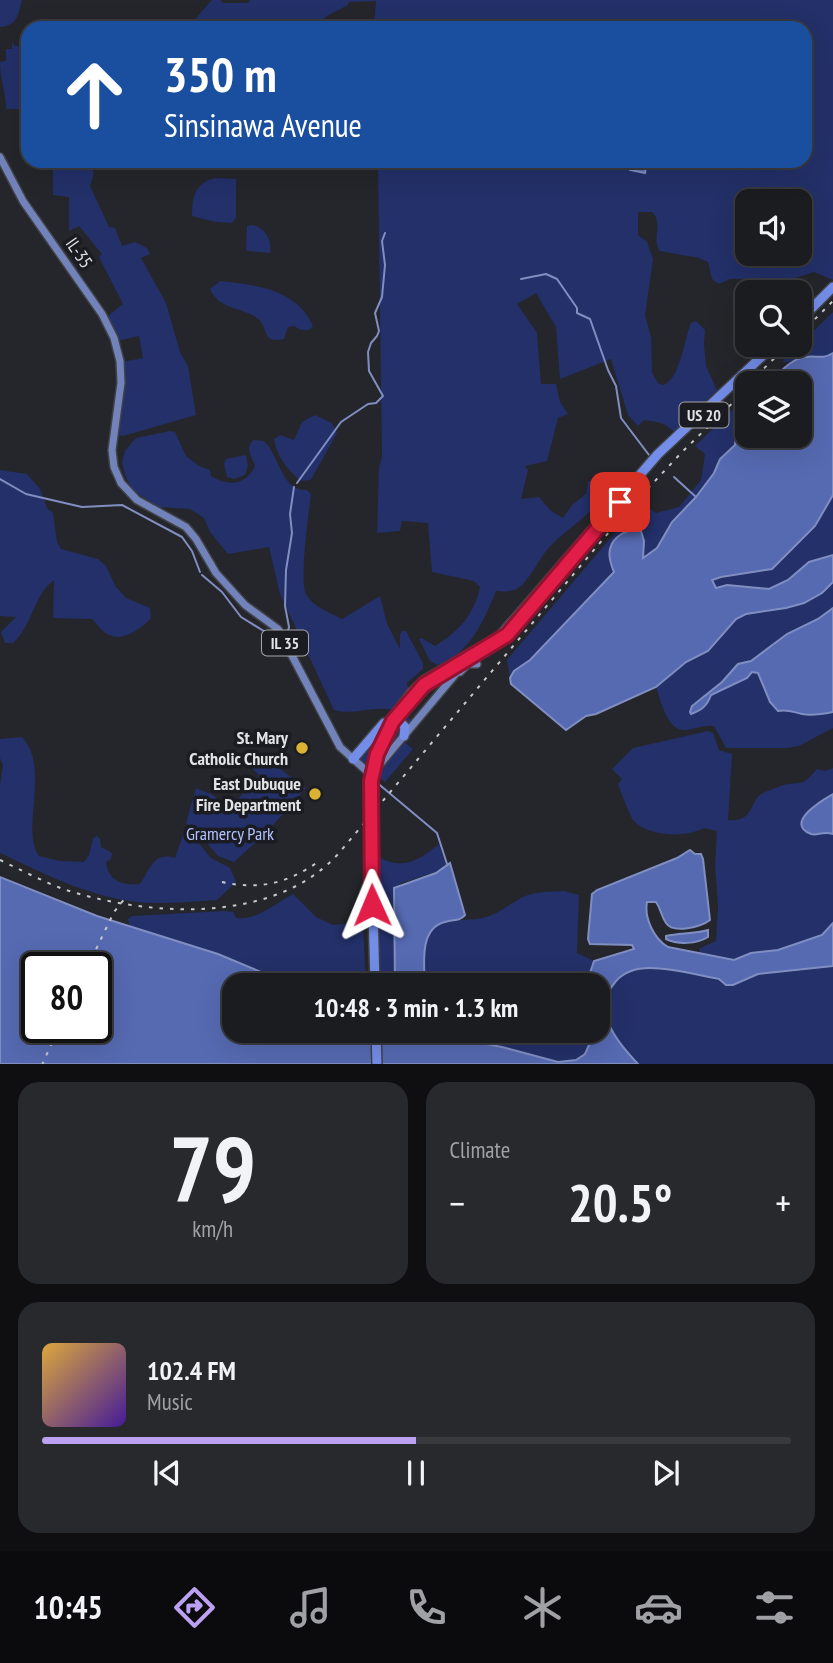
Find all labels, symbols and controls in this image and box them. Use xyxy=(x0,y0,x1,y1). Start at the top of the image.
text: 350 m xyxy=(164,42,277,106)
icon: ahead xyxy=(49,49,140,140)
text: Sinsinawa Avenue xyxy=(164,104,362,146)
map controls xyxy=(735,189,812,448)
button: sound xyxy=(735,189,812,266)
street label: IL-35 xyxy=(61,233,98,272)
button: search xyxy=(735,280,812,357)
button: layers xyxy=(735,371,812,448)
road number: US 20 xyxy=(680,402,728,428)
pin xyxy=(590,472,650,532)
icon: arrive xyxy=(601,483,639,521)
road number: IL 35 xyxy=(262,630,308,656)
place label: St. Mary Catholic Church xyxy=(189,726,289,770)
marker: St. Mary Catholic Church xyxy=(294,740,310,756)
place label: East Dubuque Fire Department xyxy=(196,772,302,816)
marker: East Dubuque Fire Department xyxy=(307,786,323,802)
park label: Gramercy Park xyxy=(186,822,274,845)
position arrow xyxy=(335,868,409,942)
speed limit sign: 80 xyxy=(21,952,112,1043)
text: 10:48 · 3 min · 1.3 km xyxy=(314,991,518,1024)
text: 79 xyxy=(169,1109,256,1227)
text: Climate xyxy=(450,1135,510,1164)
text: 20.5° xyxy=(568,1169,673,1236)
text: − xyxy=(450,1178,465,1227)
text: + xyxy=(775,1178,791,1227)
text: km/h xyxy=(192,1214,233,1243)
text: 102.4 FM xyxy=(147,1354,236,1387)
text: Music xyxy=(147,1387,193,1416)
icon: previous xyxy=(148,1454,186,1492)
icon: pause xyxy=(397,1454,435,1492)
icon: next xyxy=(647,1454,685,1492)
icon: directions xyxy=(170,1583,219,1632)
icon: music xyxy=(286,1583,335,1632)
icon: phone xyxy=(402,1583,451,1632)
icon: climate xyxy=(518,1583,567,1632)
icon: car xyxy=(634,1583,683,1632)
icon: filters xyxy=(750,1583,799,1632)
text: 10:45 xyxy=(34,1586,103,1628)

